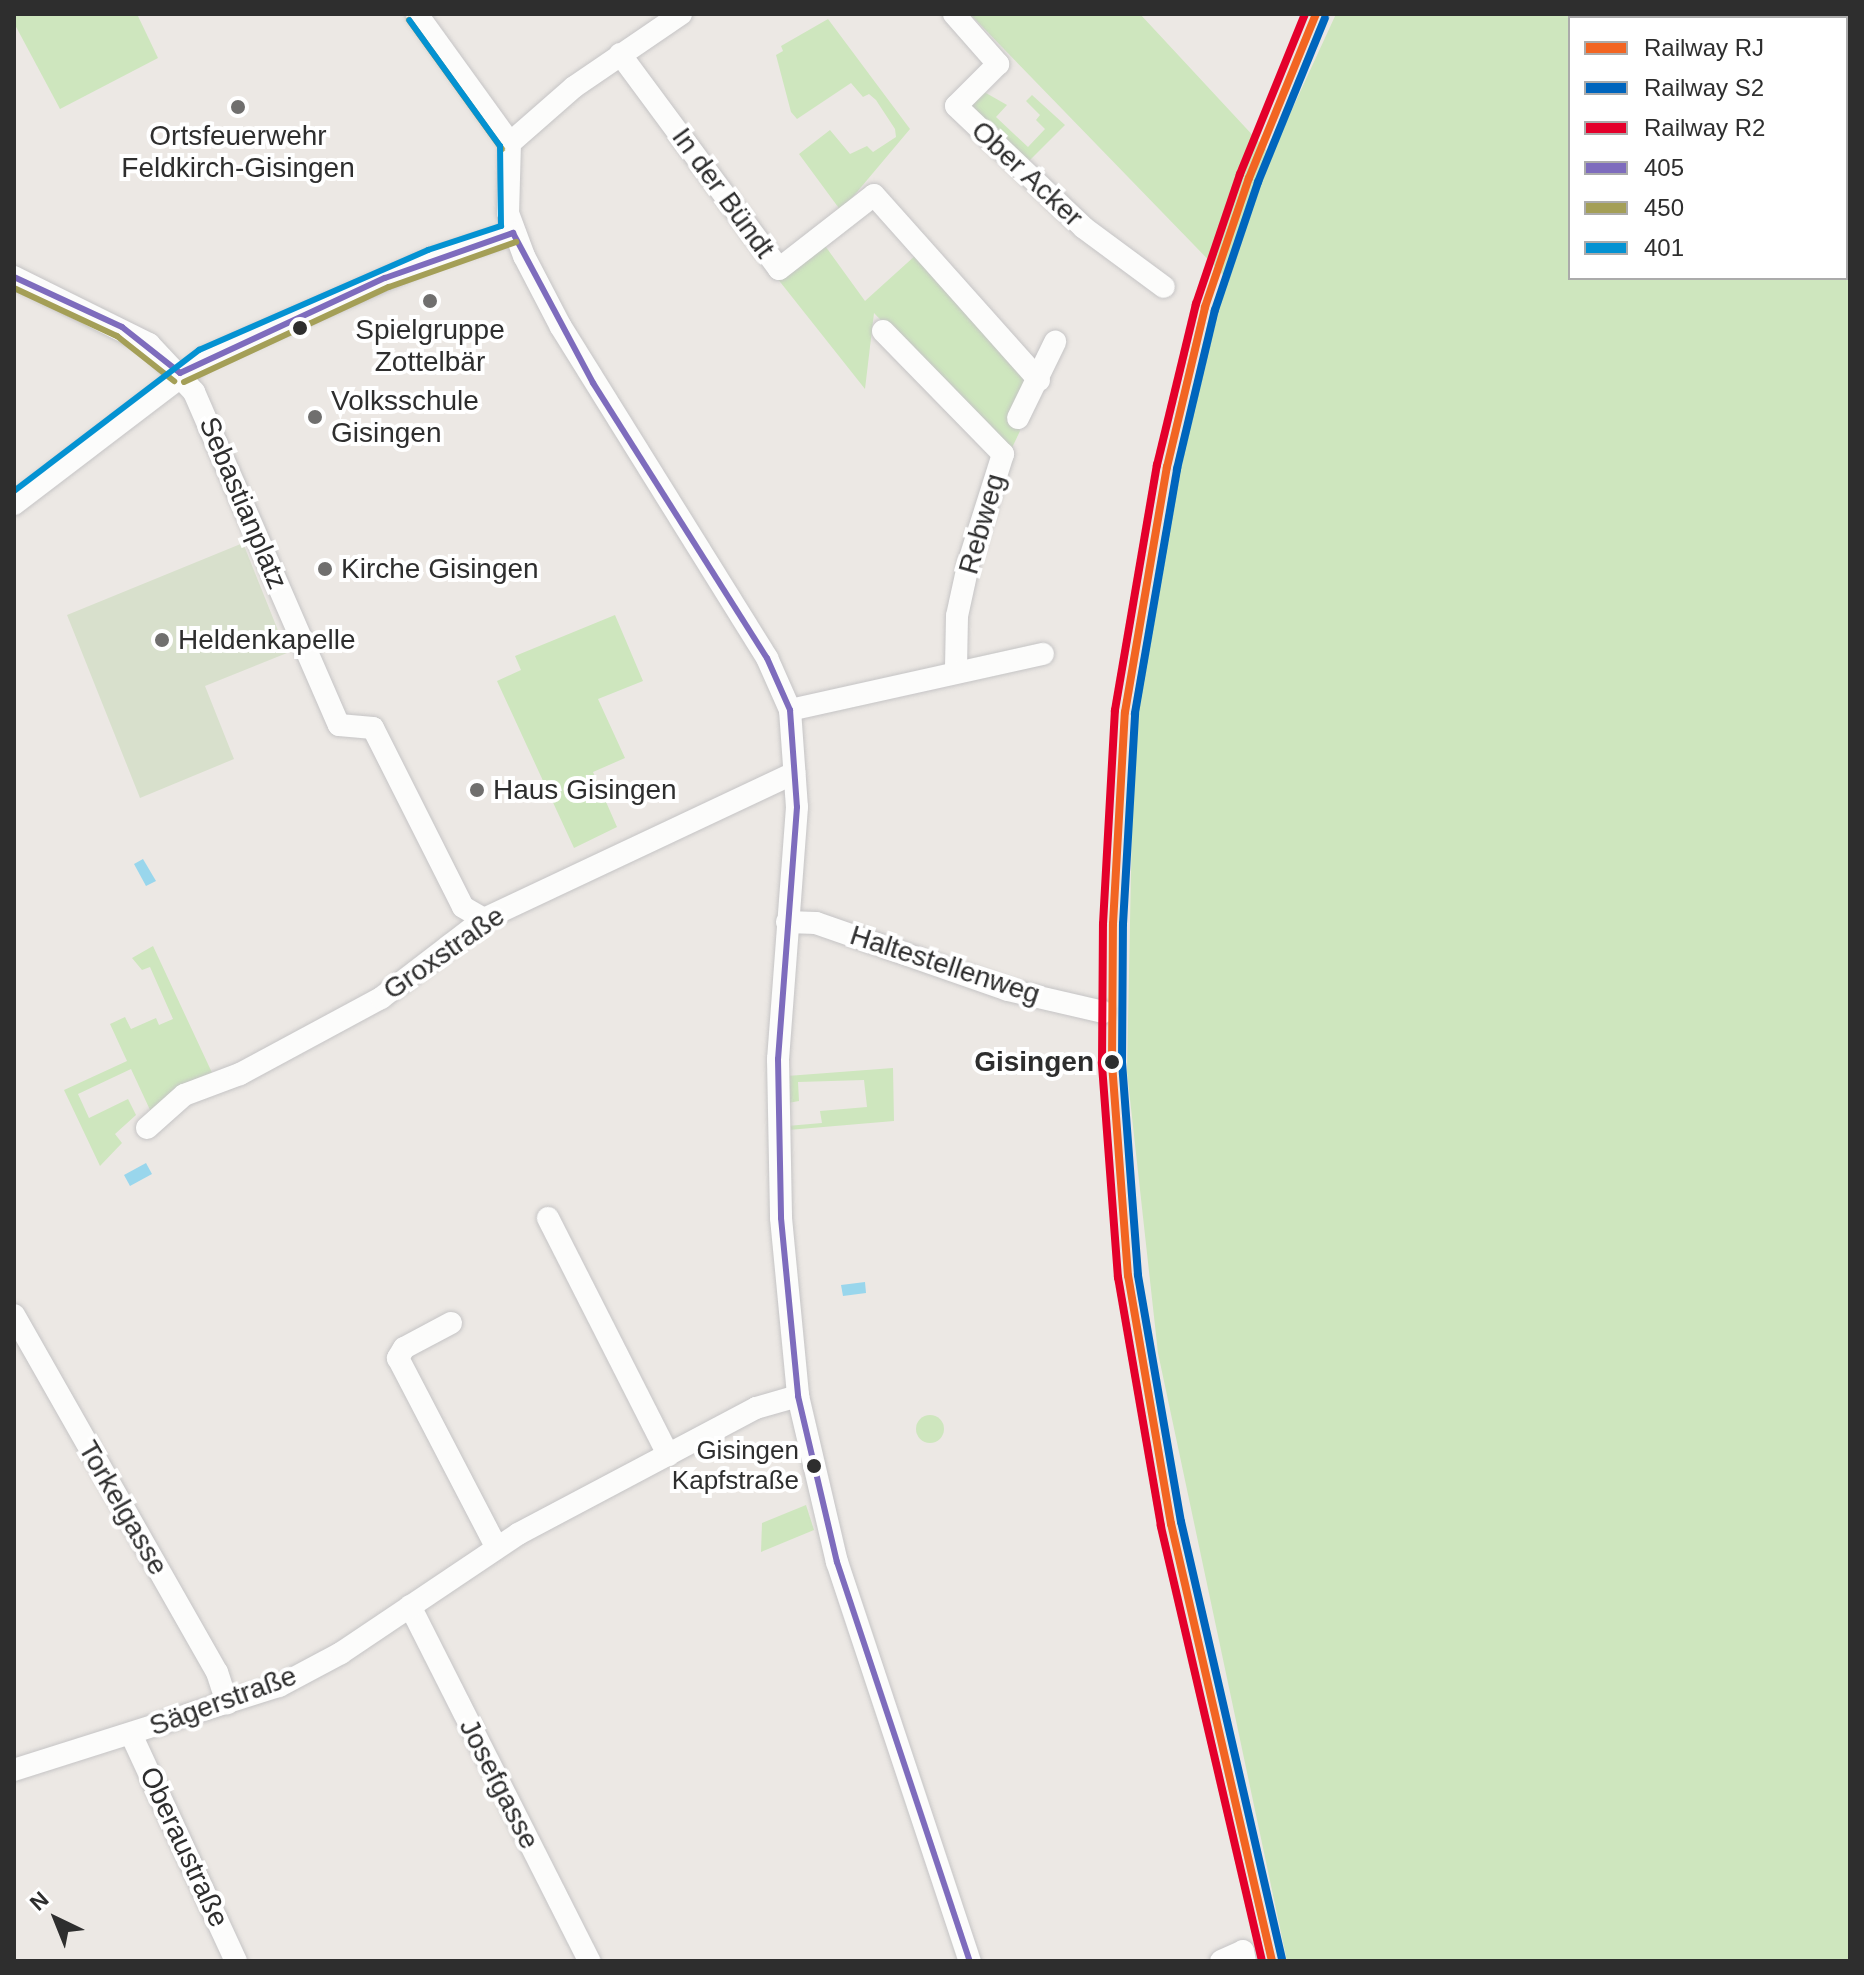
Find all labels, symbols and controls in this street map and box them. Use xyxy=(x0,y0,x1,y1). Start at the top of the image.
legend xyxy=(1568,16,1848,280)
text: Railway RJ xyxy=(1644,34,1764,61)
text: Railway S2 xyxy=(1644,74,1764,101)
marker: Ortsfeuerwehr Feldkirch-Gisingen xyxy=(229,98,247,116)
street label: Ober Acker xyxy=(964,113,1090,235)
text: Railway R2 xyxy=(1644,114,1765,141)
place label: Ortsfeuerwehr Feldkirch-Gisingen xyxy=(121,119,355,185)
street label: In der Bündt xyxy=(665,121,781,265)
text: 405 xyxy=(1644,154,1684,181)
text: 450 xyxy=(1644,194,1684,221)
text: 401 xyxy=(1644,234,1684,261)
marker: Spielgruppe Zottelbär xyxy=(421,292,439,310)
place label: Spielgruppe Zottelbär xyxy=(355,313,505,379)
unlabelled marker xyxy=(292,320,308,336)
place label: Volksschule Gisingen xyxy=(331,384,479,450)
marker: Volksschule Gisingen xyxy=(306,408,324,426)
street label: Sebastianplatz xyxy=(192,412,294,594)
street label: Rebweg xyxy=(952,470,1012,578)
place label: Kirche Gisingen xyxy=(341,552,539,586)
marker: Kirche Gisingen xyxy=(316,560,334,578)
place label: Heldenkapelle xyxy=(178,623,355,657)
marker: Heldenkapelle xyxy=(153,631,171,649)
place label: Haus Gisingen xyxy=(493,773,677,807)
marker: Haus Gisingen xyxy=(468,781,486,799)
street label: Groxstraße xyxy=(377,899,511,1007)
street label: Haltestellenweg xyxy=(846,918,1044,1012)
place label: Gisingen xyxy=(974,1045,1094,1079)
marker: Gisingen xyxy=(1101,1051,1123,1073)
street label: Torkelgasse xyxy=(71,1435,175,1581)
place label: Gisingen Kapfstraße xyxy=(672,1435,799,1496)
marker: Gisingen Kapfstraße xyxy=(806,1458,822,1474)
street label: Sägerstraße xyxy=(145,1659,301,1743)
street label: Josefgasse xyxy=(452,1713,546,1855)
street label: Oberaustraße xyxy=(132,1762,236,1932)
north arrow xyxy=(16,1879,96,1959)
text: N xyxy=(25,1887,54,1916)

